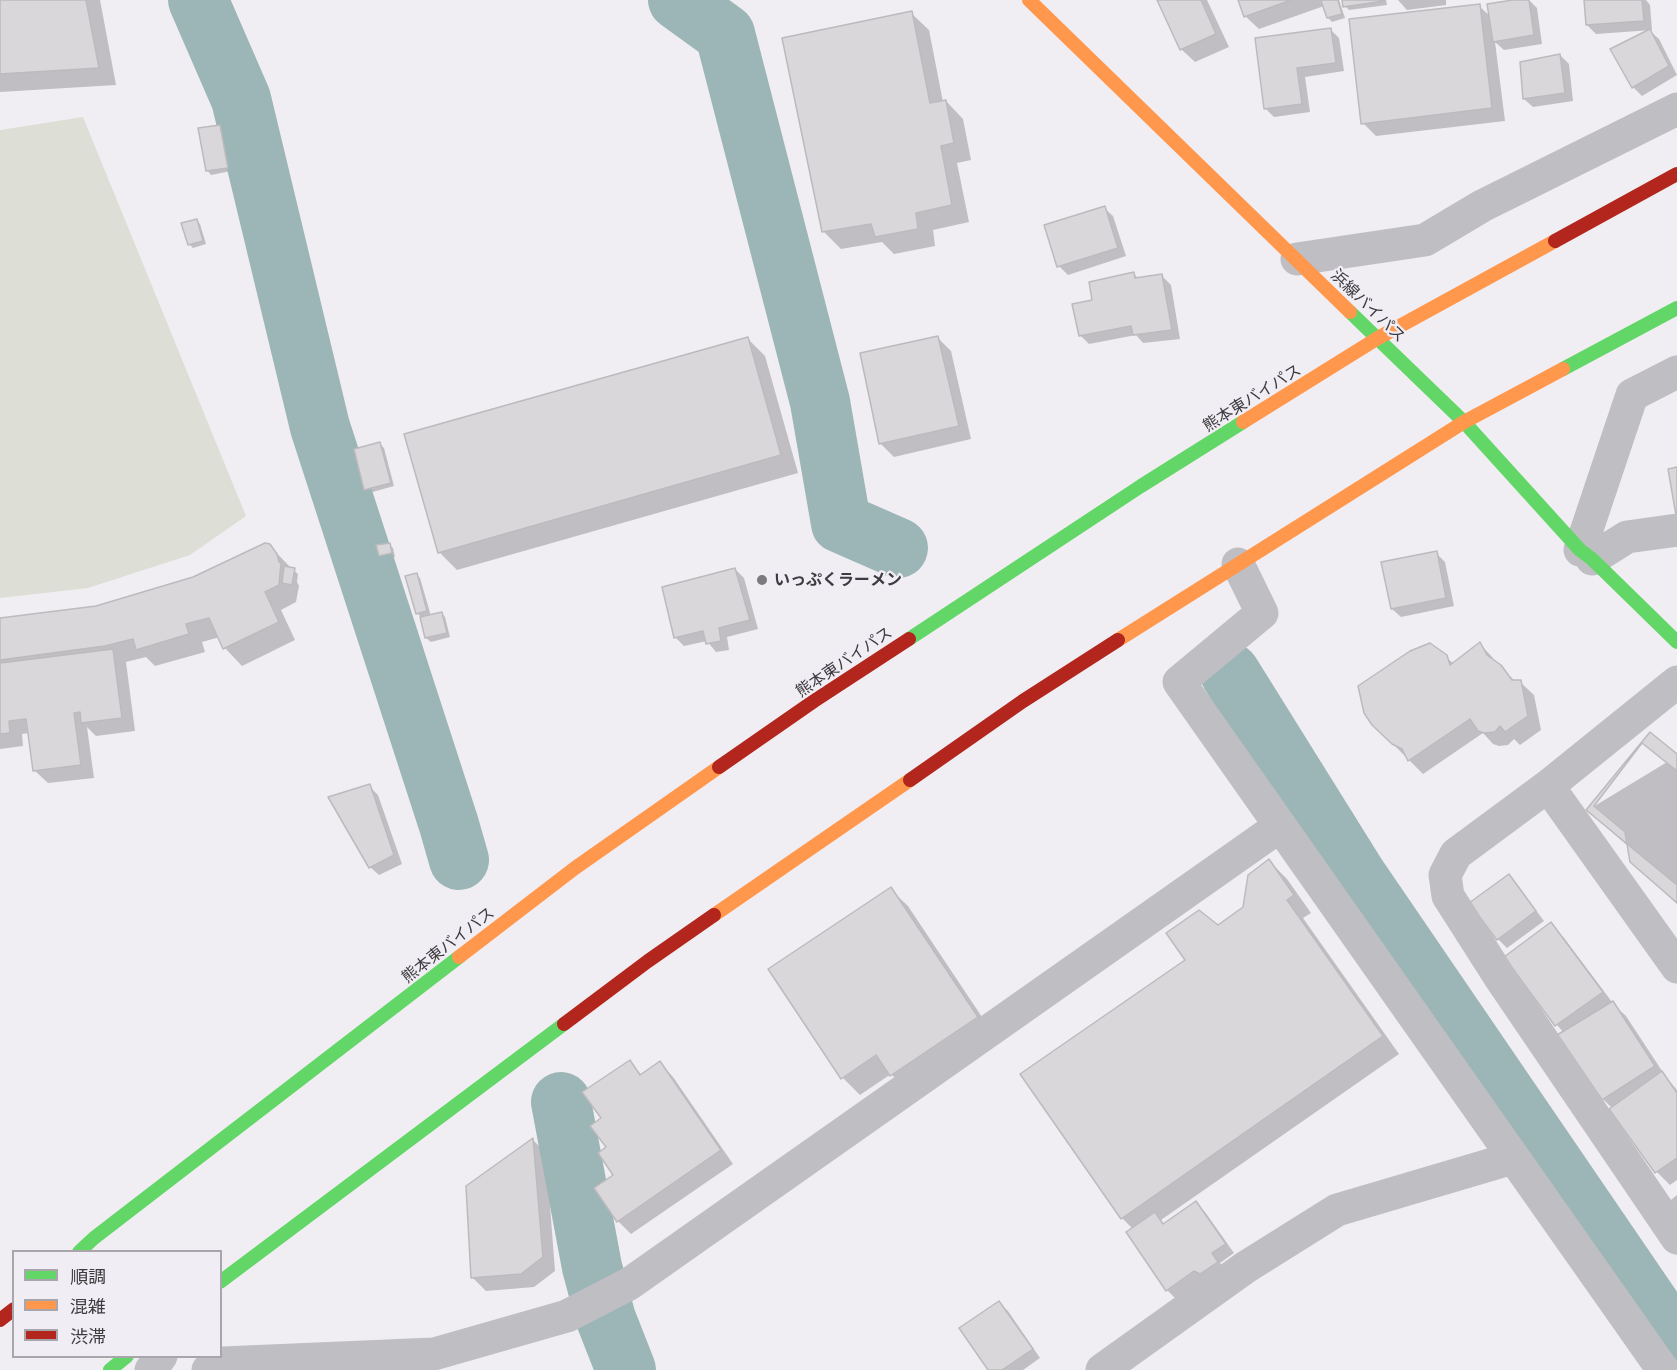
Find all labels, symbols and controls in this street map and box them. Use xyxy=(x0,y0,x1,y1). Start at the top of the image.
street label: 浜線バイパス xyxy=(1327,266,1409,346)
street label: 熊本東バイパス xyxy=(1199,360,1305,436)
place label: いっぷくラーメン xyxy=(774,570,902,590)
marker: いっぷくラーメン xyxy=(755,573,769,587)
street label: 熊本東バイパス xyxy=(792,623,896,701)
street label: 熊本東バイパス xyxy=(398,903,498,987)
legend xyxy=(12,1250,222,1358)
text: 順調 xyxy=(70,1265,106,1287)
text: 混雑 xyxy=(70,1295,106,1317)
text: 渋滞 xyxy=(70,1325,106,1347)

